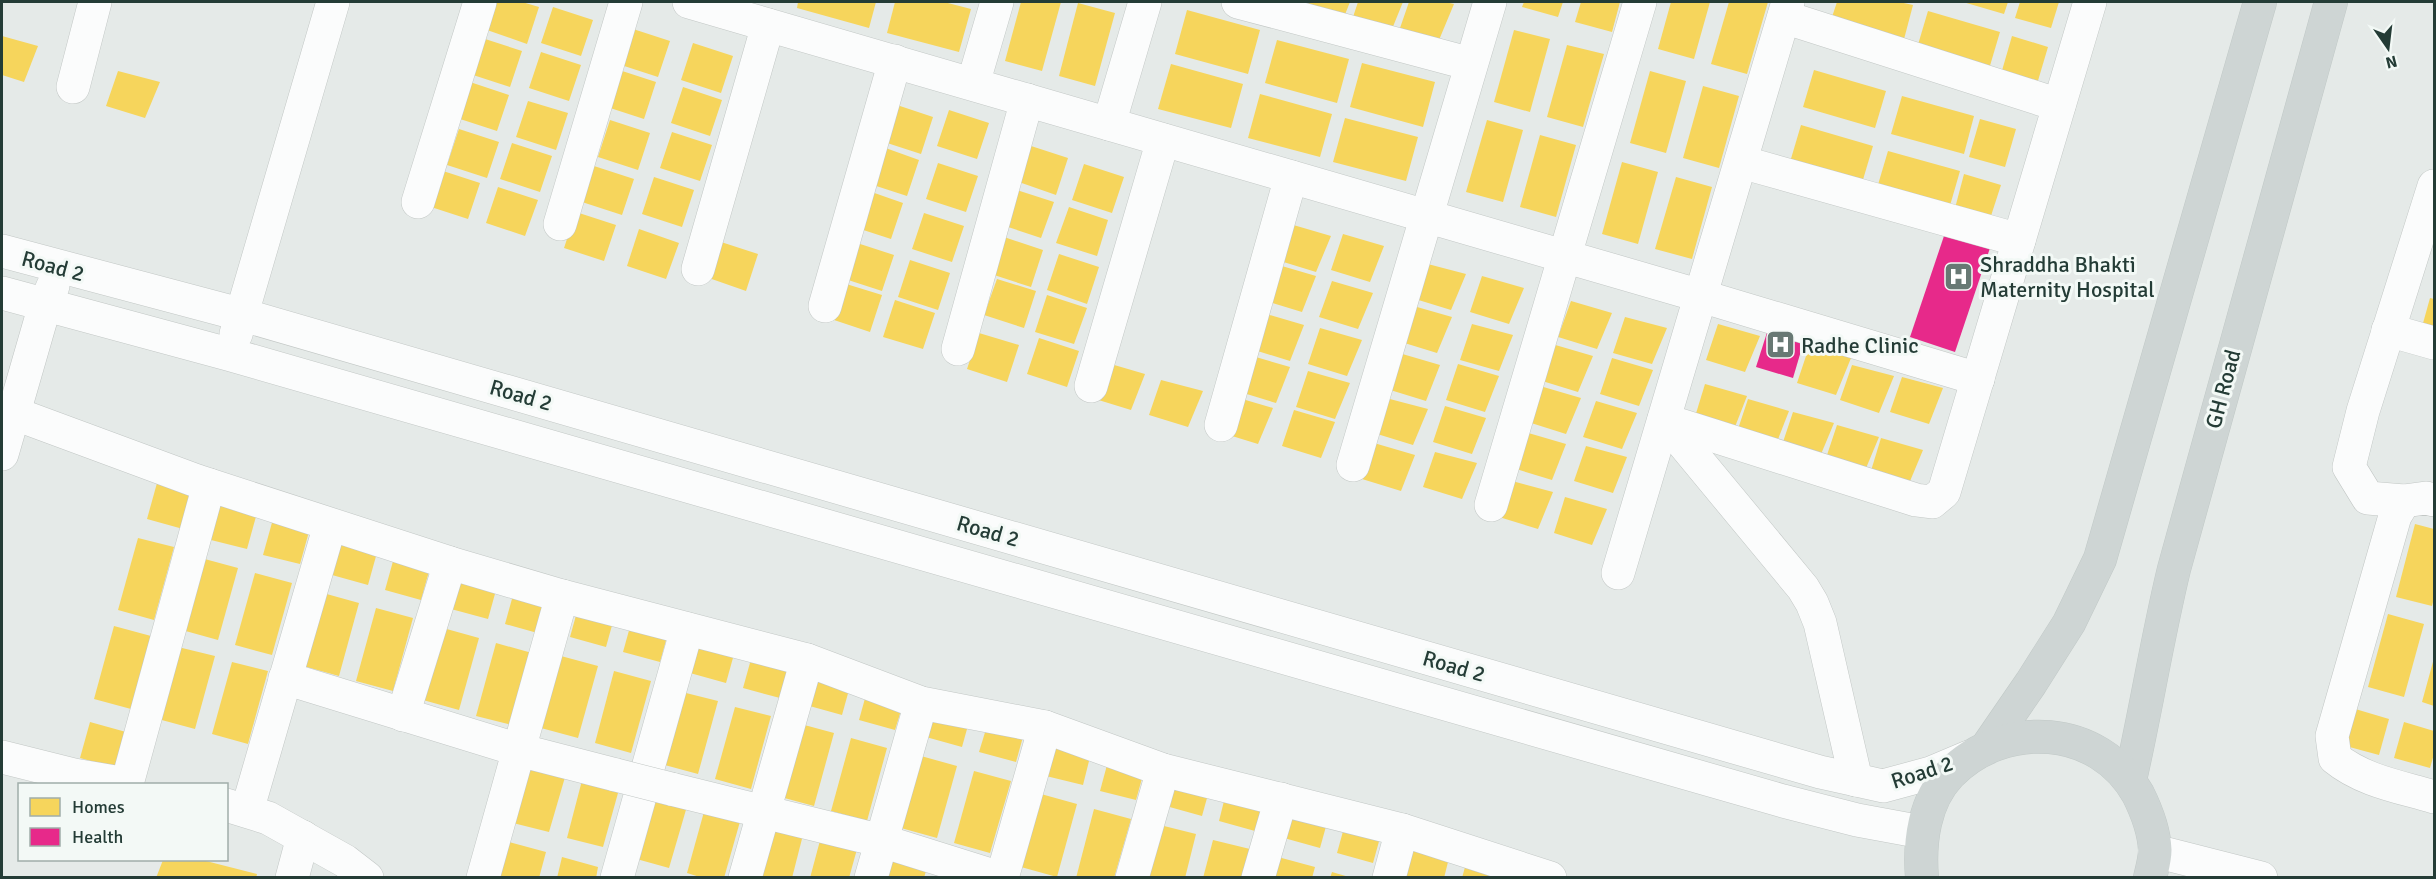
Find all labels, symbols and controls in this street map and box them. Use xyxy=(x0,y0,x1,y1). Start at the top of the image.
north arrow xyxy=(2358,18,2418,78)
text: N xyxy=(2384,51,2399,73)
street label: Road 2 xyxy=(19,245,87,287)
place label: Shraddha Bhakti Maternity Hospital xyxy=(1980,251,2155,303)
hospital icon: Shraddha Bhakti Maternity Hospital xyxy=(1943,261,1975,293)
hospital icon: Radhe Clinic xyxy=(1764,329,1796,361)
place label: Radhe Clinic xyxy=(1801,332,1919,359)
street label: GH Road xyxy=(2199,346,2247,432)
street label: Road 2 xyxy=(487,373,555,417)
street label: Road 2 xyxy=(954,509,1022,553)
street label: Road 2 xyxy=(1420,644,1488,688)
street label: Road 2 xyxy=(1887,749,1957,795)
legend xyxy=(18,783,228,861)
text: Homes xyxy=(72,796,125,818)
text: Health xyxy=(72,826,123,848)

